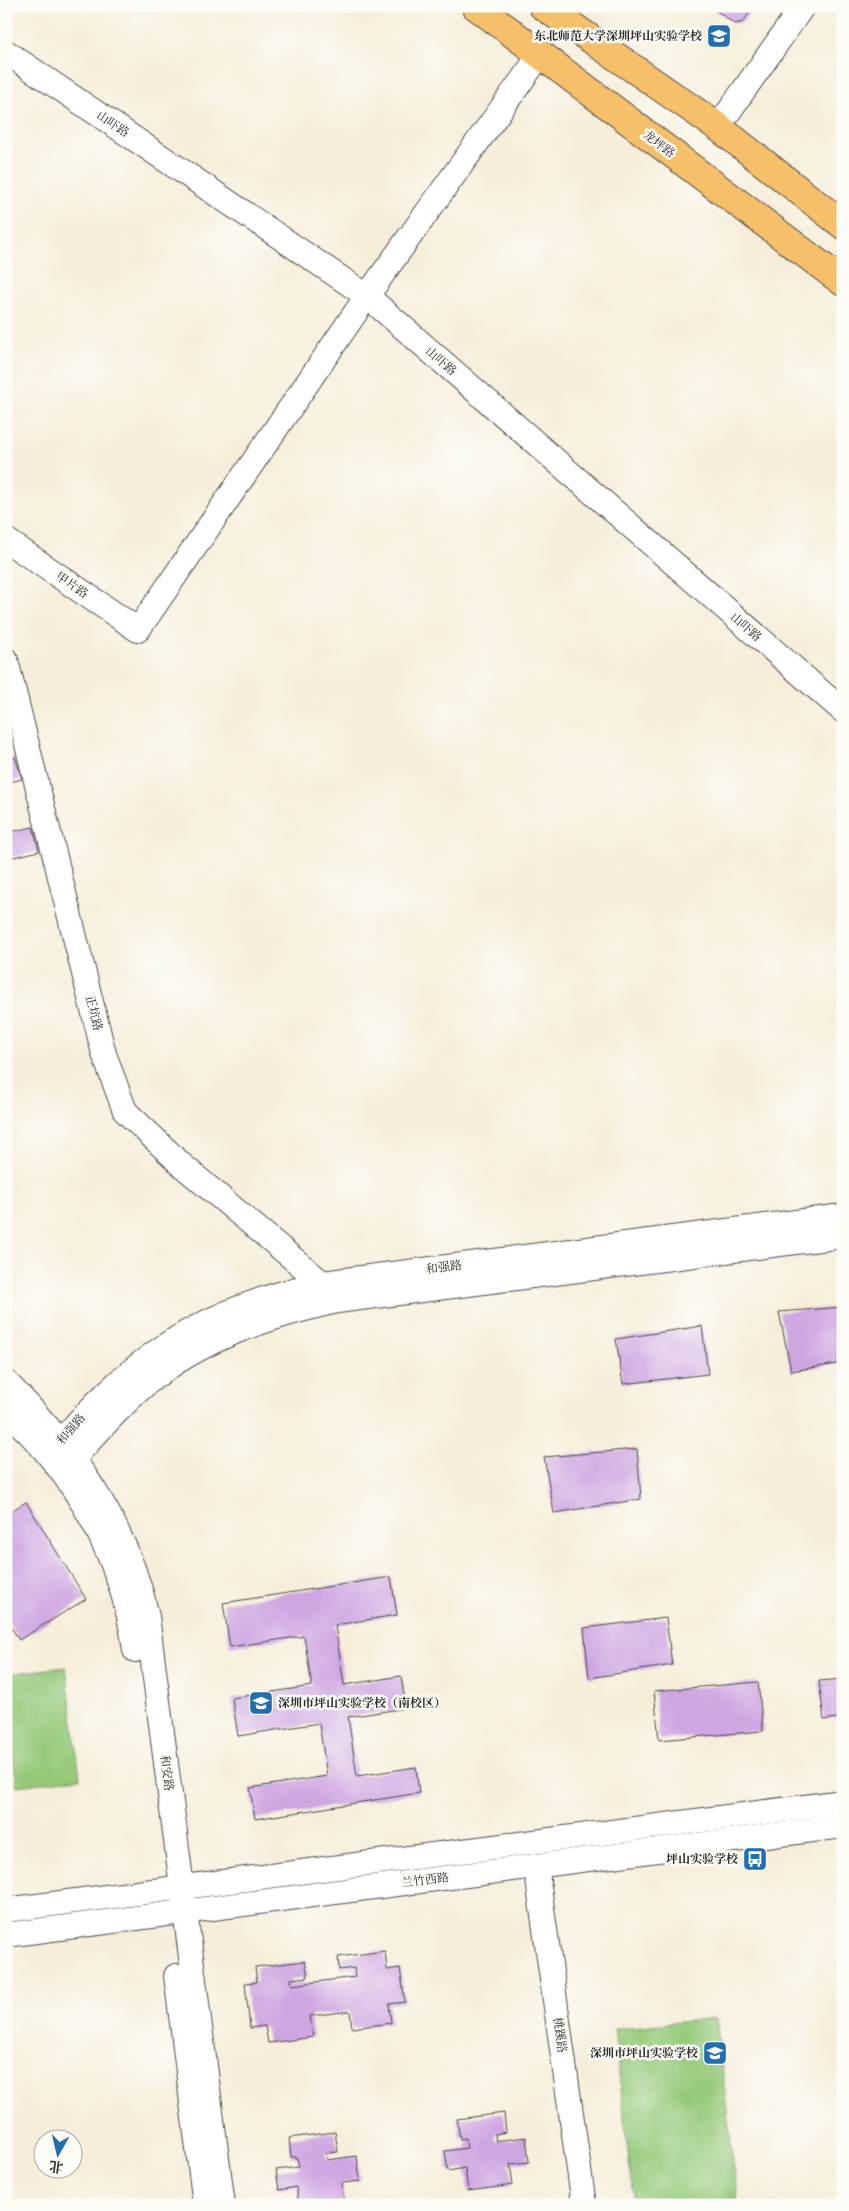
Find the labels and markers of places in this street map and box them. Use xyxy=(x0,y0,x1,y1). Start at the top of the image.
school or university icon: 东北师范大学深圳坪山实验学校 xyxy=(706,23,732,49)
place label: 东北师范大学深圳坪山实验学校 xyxy=(534,28,702,43)
school or university icon: 深圳市坪山实验学校（南校区） xyxy=(248,1690,274,1716)
place label: 深圳市坪山实验学校（南校区） xyxy=(278,1695,446,1710)
bus stop icon: 坪山实验学校 xyxy=(742,1846,768,1872)
place label: 坪山实验学校 xyxy=(666,1851,738,1866)
school or university icon: 深圳市坪山实验学校 xyxy=(702,2040,728,2066)
place label: 深圳市坪山实验学校 xyxy=(590,2045,698,2060)

